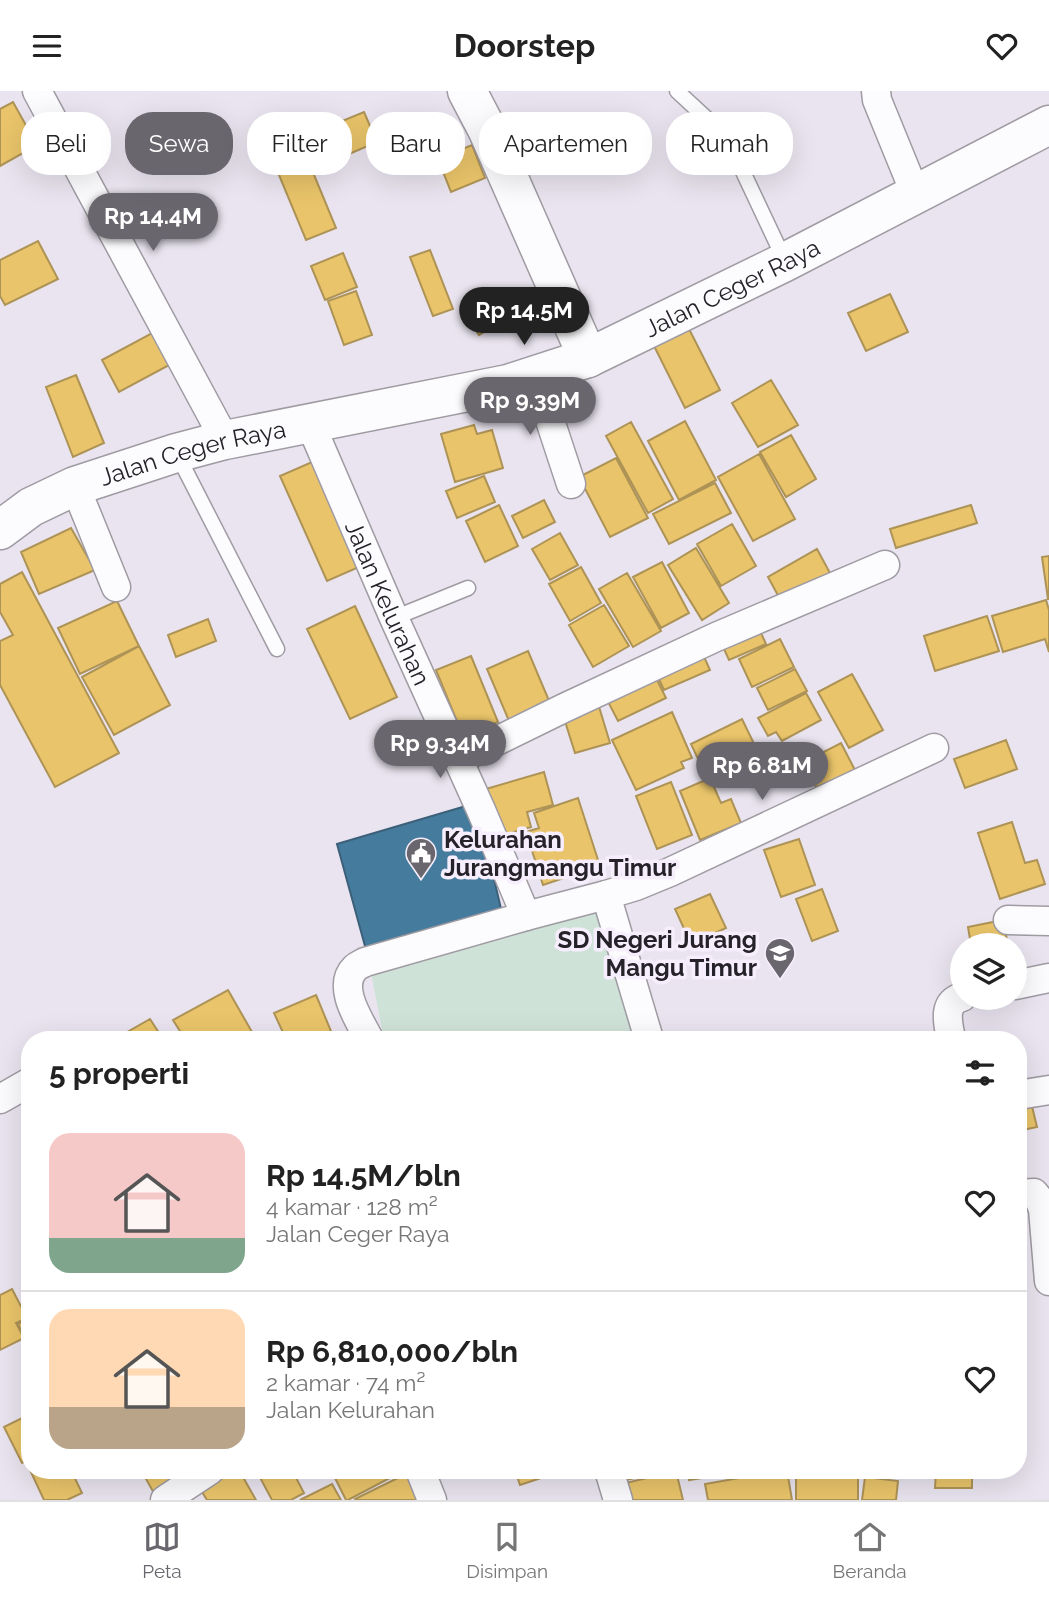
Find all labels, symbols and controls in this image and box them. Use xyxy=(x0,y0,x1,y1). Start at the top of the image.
icon: menu xyxy=(28,27,66,65)
text: Doorstep xyxy=(454,27,595,64)
icon: heart xyxy=(983,27,1021,65)
chip: Beli xyxy=(21,112,111,175)
chip: Sewa xyxy=(125,112,233,175)
chip: Filter xyxy=(247,112,352,175)
chip: Baru xyxy=(366,112,465,175)
chip: Apartemen xyxy=(479,112,652,175)
chip: Rumah xyxy=(666,112,793,175)
pin: Rp 14.4M xyxy=(81,193,225,253)
text: Rp 14.4M xyxy=(104,202,202,229)
street label: Jalan Ceger Raya xyxy=(639,232,824,343)
pin: Rp 14.5M xyxy=(452,287,596,347)
text: Rp 14.5M xyxy=(475,296,573,323)
pin: Rp 9.39M xyxy=(458,377,602,437)
text: Rp 9.39M xyxy=(480,386,580,413)
street label: Jalan Ceger Raya xyxy=(96,414,288,491)
street label: Jalan Kelurahan xyxy=(339,516,437,689)
pin: Rp 9.34M xyxy=(368,721,512,780)
text: Rp 9.34M xyxy=(390,729,490,756)
pin: Rp 6.81M xyxy=(690,743,834,802)
text: Rp 6.81M xyxy=(712,751,812,778)
place label: Kelurahan Jurangmangu Timur xyxy=(444,825,676,882)
public building icon: Kelurahan Jurangmangu Timur xyxy=(404,836,438,880)
place label: SD Negeri Jurang Mangu Timur xyxy=(558,925,757,982)
map controls xyxy=(950,933,1027,1010)
button: layers xyxy=(950,933,1027,1010)
school or university icon: SD Negeri Jurang Mangu Timur xyxy=(763,936,797,980)
icon: filters xyxy=(961,1054,999,1092)
text: 5 properti xyxy=(49,1056,189,1091)
text: Rp 14.5M/bln xyxy=(266,1158,461,1193)
icon: home xyxy=(105,1161,189,1245)
icon: heart xyxy=(961,1184,999,1222)
text: 4 kamar · 128 m² xyxy=(266,1193,438,1220)
text: Jalan Ceger Raya xyxy=(266,1220,450,1247)
text: Rp 6,810,000/bln xyxy=(266,1334,518,1369)
icon: home xyxy=(105,1337,189,1421)
icon: heart xyxy=(961,1360,999,1398)
text: 2 kamar · 74 m² xyxy=(266,1369,425,1396)
text: Jalan Kelurahan xyxy=(266,1396,435,1423)
tab: Peta xyxy=(142,1518,182,1582)
tab: Disimpan xyxy=(466,1518,548,1582)
tab: Beranda xyxy=(833,1518,907,1582)

